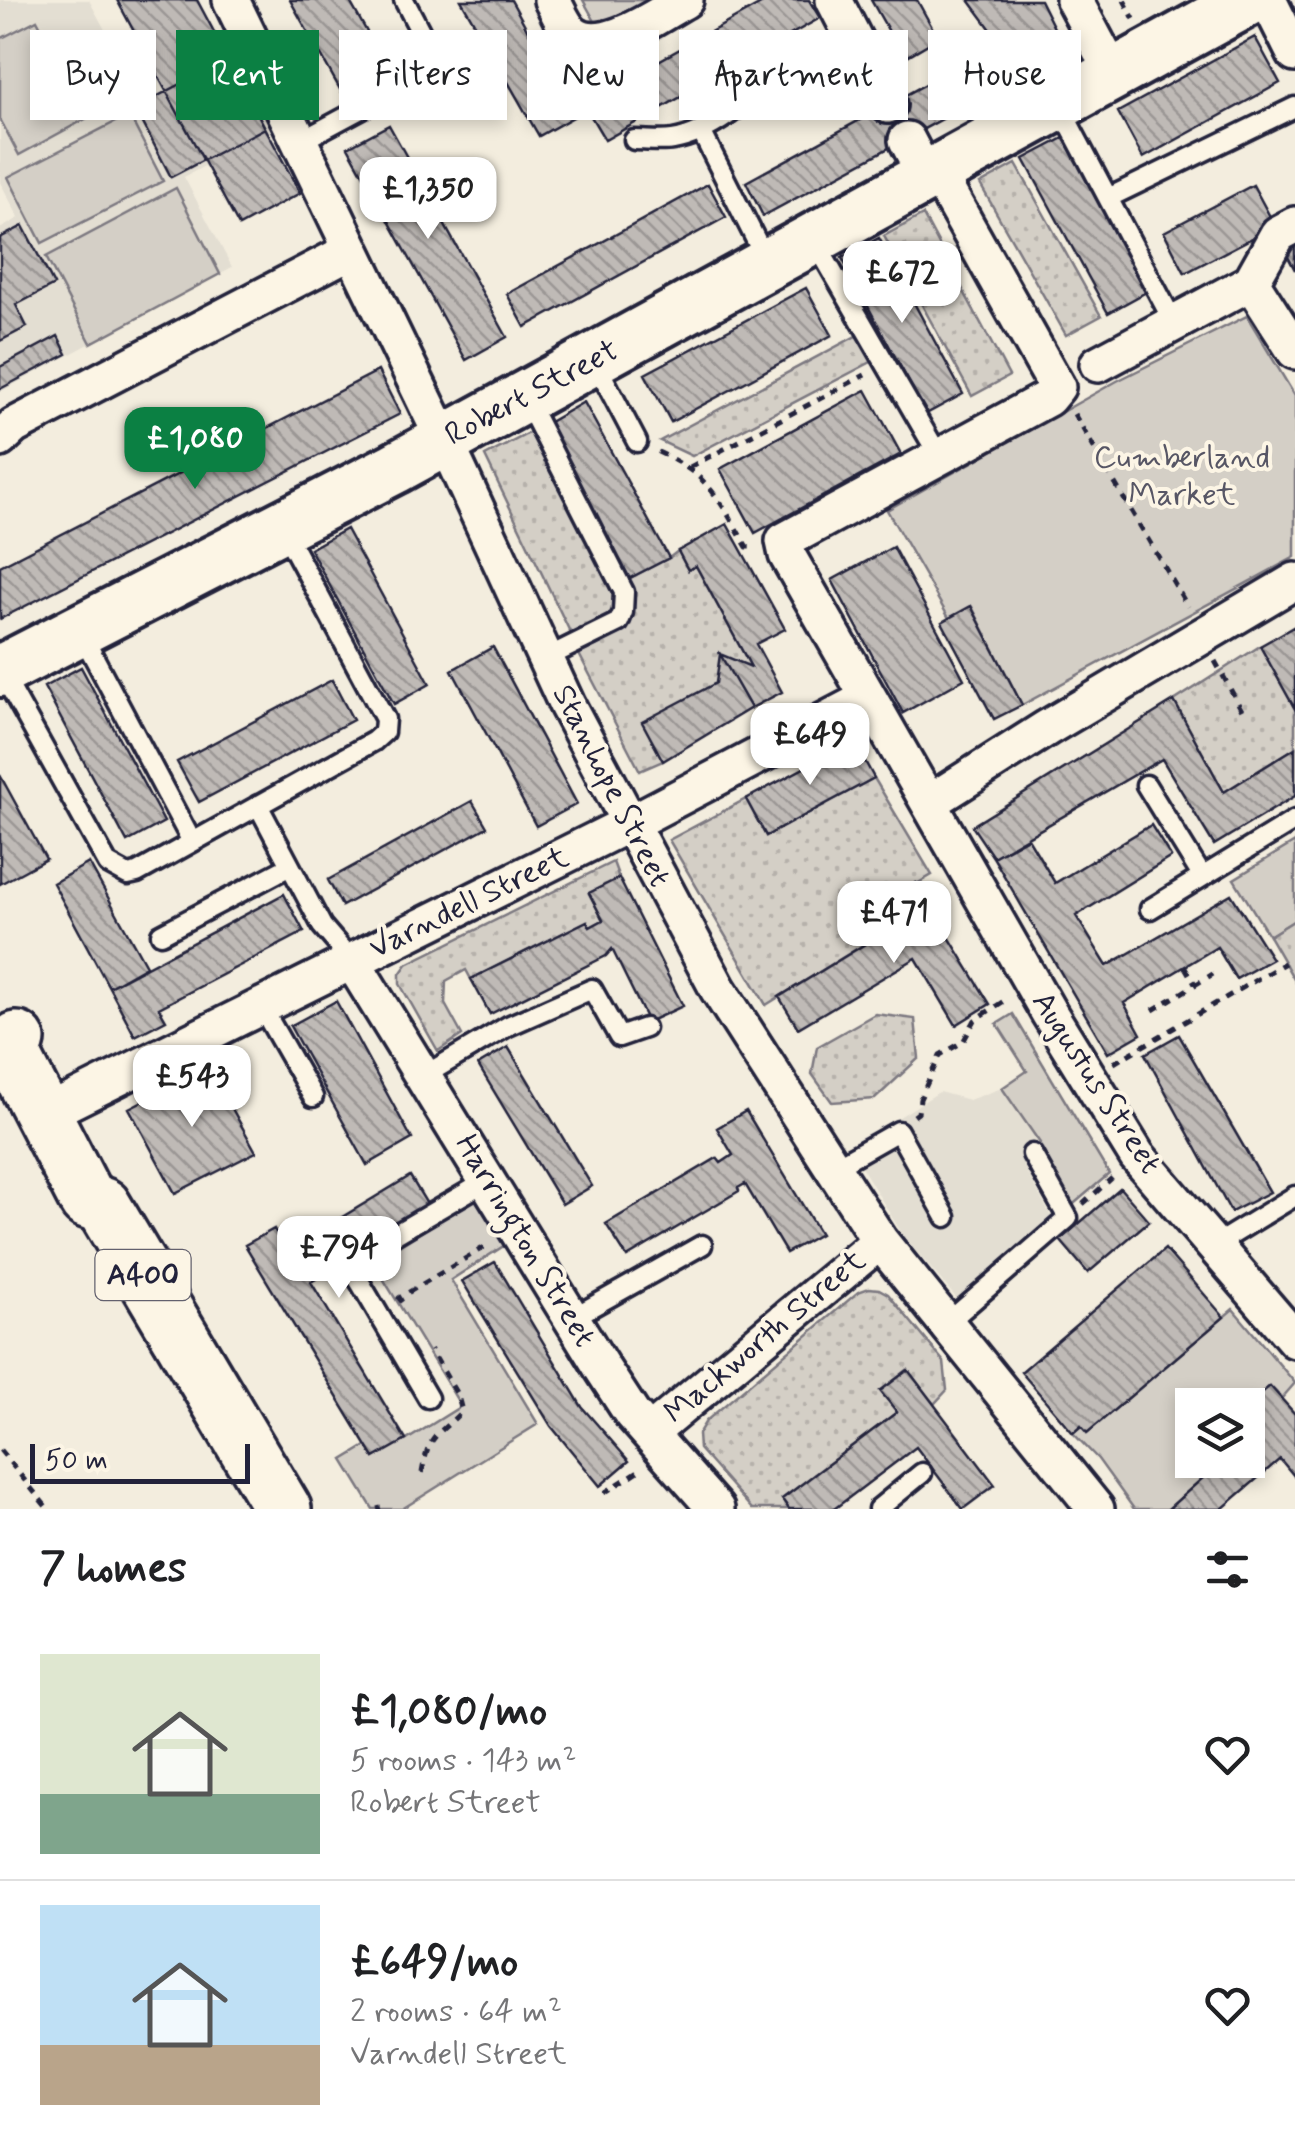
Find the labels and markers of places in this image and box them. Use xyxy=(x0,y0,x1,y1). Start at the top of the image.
pin: £1,350 xyxy=(347,157,509,242)
pin: £672 xyxy=(843,241,961,326)
pin: £1,080 xyxy=(114,407,276,492)
pin: £649 xyxy=(751,703,869,788)
pin: £471 xyxy=(835,881,953,966)
pin: £543 xyxy=(133,1045,251,1130)
pin: £794 xyxy=(280,1216,398,1301)

